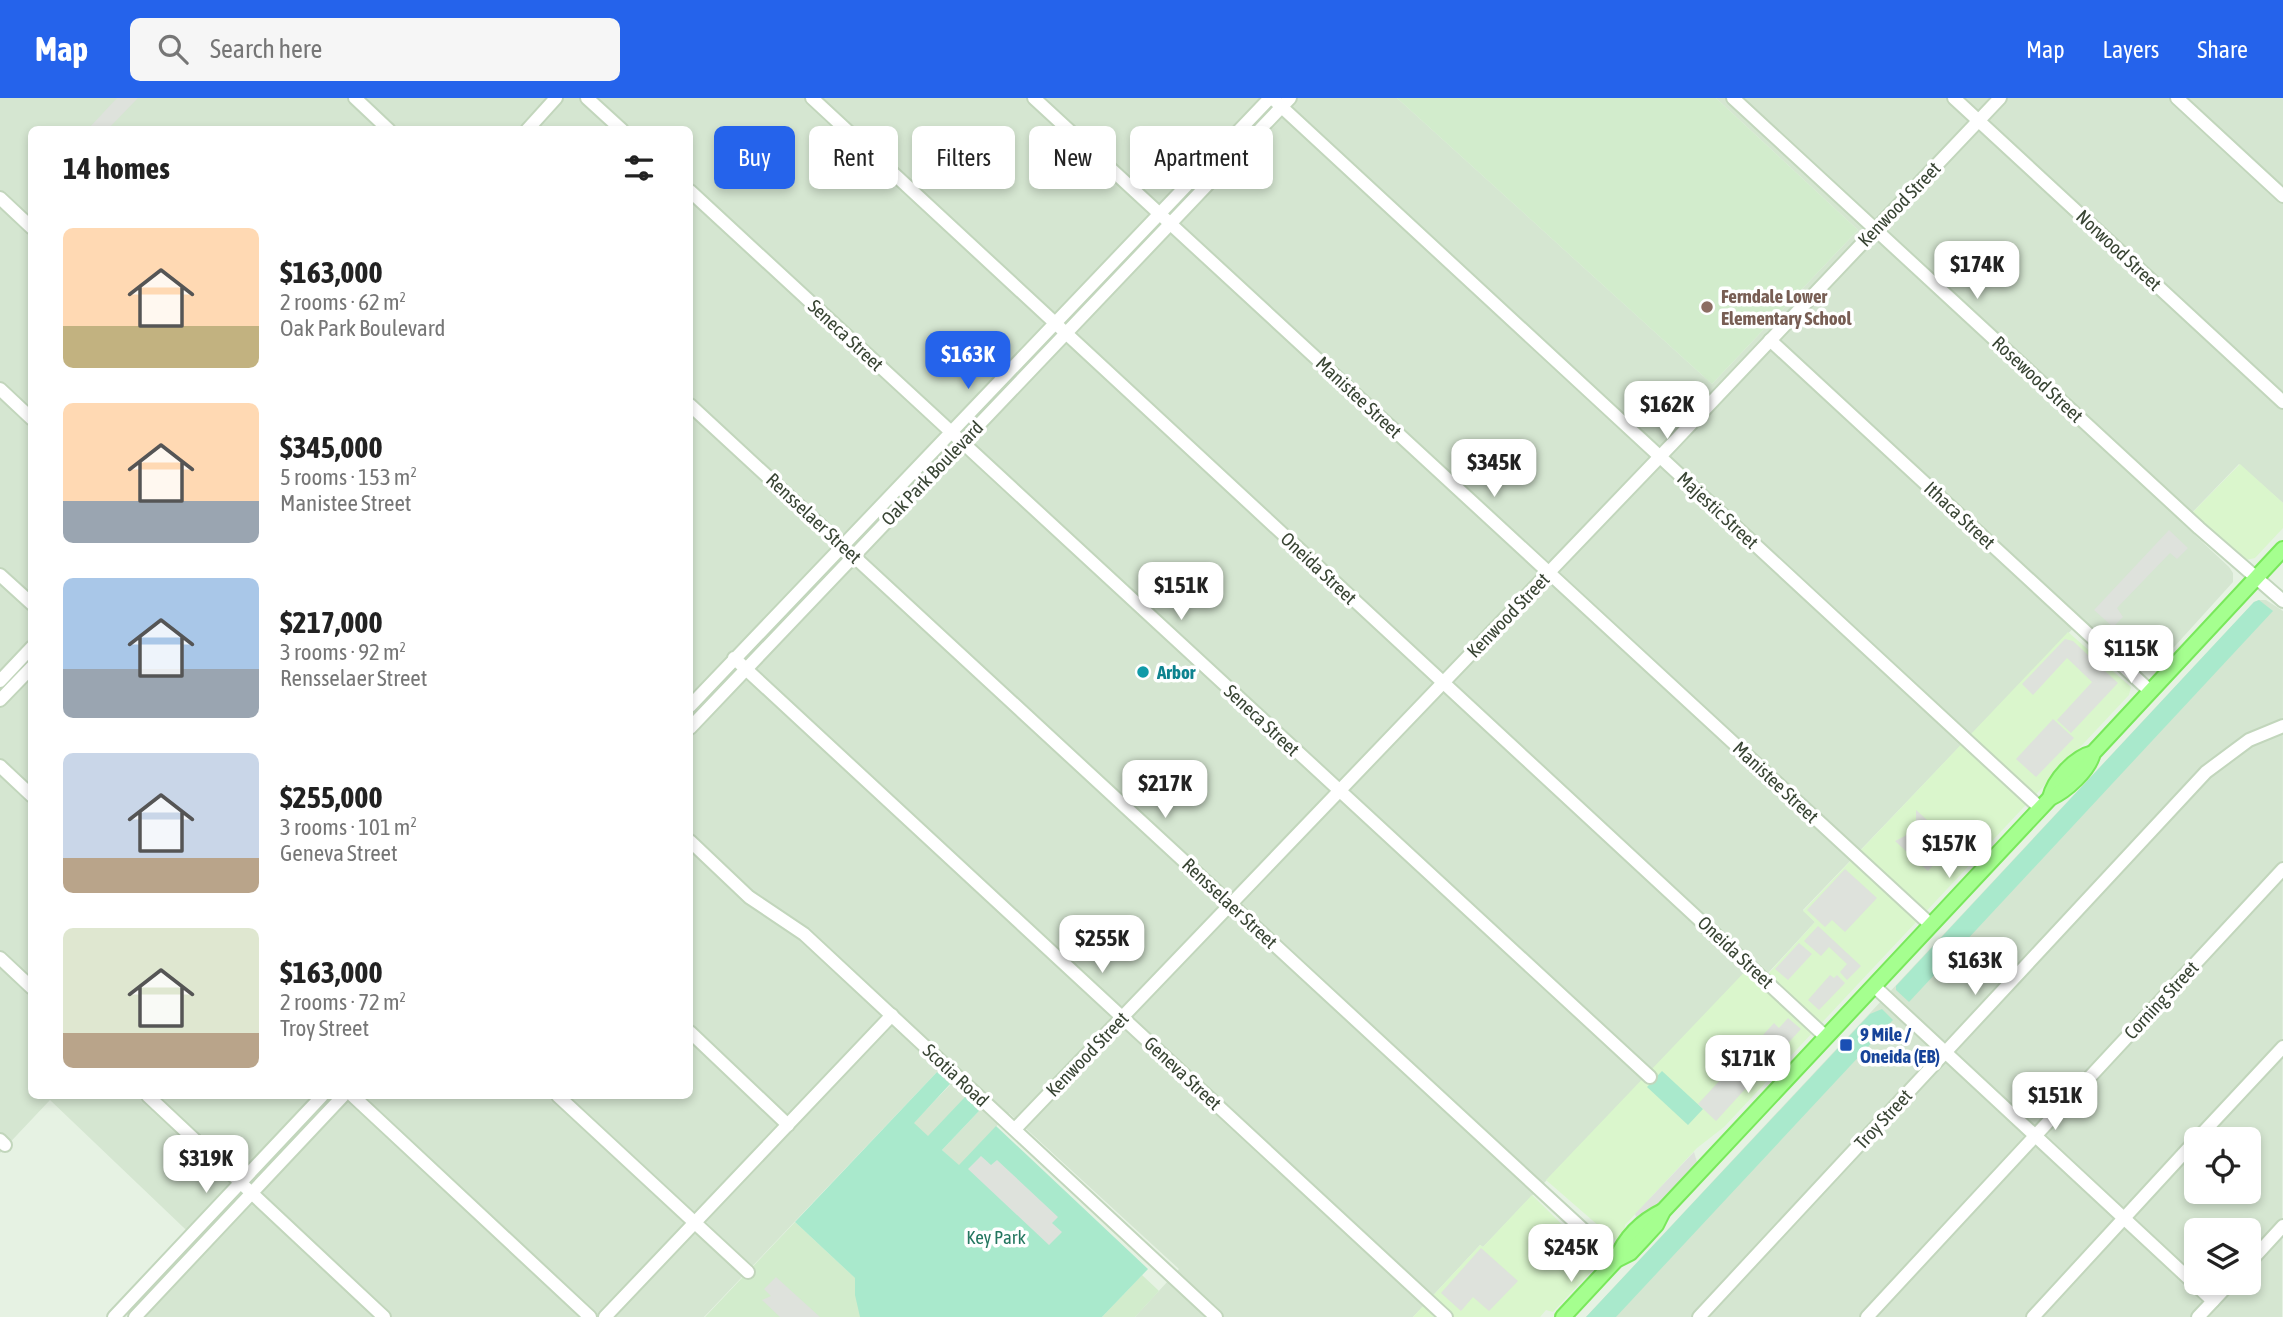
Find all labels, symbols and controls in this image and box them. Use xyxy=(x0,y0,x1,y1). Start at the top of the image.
search box xyxy=(130,18,620,81)
text: Map xyxy=(35,30,88,68)
icon: search xyxy=(154,30,192,68)
text: Search here xyxy=(210,34,322,64)
text: Map xyxy=(2026,36,2065,63)
text: Layers xyxy=(2103,36,2159,63)
text: Share xyxy=(2197,36,2248,63)
chip: Buy xyxy=(714,126,795,189)
chip: Rent xyxy=(809,126,898,189)
chip: Filters xyxy=(912,126,1015,189)
chip: New xyxy=(1029,126,1116,189)
chip: Apartment xyxy=(1130,126,1273,189)
icon: filters xyxy=(620,149,658,187)
text: 14 homes xyxy=(63,151,170,185)
street label: Kenwood Street xyxy=(1853,157,1945,251)
street label: Norwood Street xyxy=(2072,205,2166,295)
pin: $174K xyxy=(1928,242,2026,301)
text: $174K xyxy=(1950,251,2004,277)
text: $163,000 xyxy=(280,255,383,289)
icon: home xyxy=(119,256,203,340)
place label: Ferndale Lower Elementary School xyxy=(1721,285,1853,329)
text: 2 rooms · 62 m² xyxy=(280,289,406,315)
street label: Seneca Street xyxy=(804,295,888,375)
marker: Ferndale Lower Elementary School xyxy=(1699,299,1715,315)
text: Oak Park Boulevard xyxy=(280,315,446,341)
pin: $163K xyxy=(919,331,1017,391)
street label: Rosewood Street xyxy=(1988,331,2088,427)
text: $163K xyxy=(941,341,995,367)
street label: Manistee Street xyxy=(1312,352,1406,442)
pin: $162K xyxy=(1618,382,1716,441)
text: $162K xyxy=(1640,391,1694,417)
street label: Oak Park Boulevard xyxy=(877,416,987,530)
text: $345,000 xyxy=(280,430,383,464)
icon: home xyxy=(119,431,203,515)
pin: $345K xyxy=(1445,440,1543,499)
text: $345K xyxy=(1467,449,1521,475)
text: 5 rooms · 153 m² xyxy=(280,464,417,490)
street label: Majestic Street xyxy=(1673,467,1763,553)
street label: Rensselaer Street xyxy=(762,468,866,568)
street label: Ithaca Street xyxy=(1920,477,2000,553)
text: Manistee Street xyxy=(280,490,411,516)
street label: Oneida Street xyxy=(1277,527,1361,609)
pin: $151K xyxy=(1132,562,1230,622)
street label: Kenwood Street xyxy=(1462,568,1554,662)
text: $151K xyxy=(1154,572,1208,598)
text: $217,000 xyxy=(280,605,383,639)
icon: home xyxy=(119,606,203,690)
pin: $115K xyxy=(2082,626,2180,685)
text: $115K xyxy=(2104,635,2158,661)
text: 3 rooms · 92 m² xyxy=(280,639,406,665)
place label: Arbor xyxy=(1156,661,1196,683)
marker: Arbor xyxy=(1135,664,1151,680)
text: Rensselaer Street xyxy=(280,665,427,691)
street label: Seneca Street xyxy=(1220,680,1304,760)
street label: Manistee Street xyxy=(1729,737,1823,827)
pin: $217K xyxy=(1116,760,1214,820)
text: $217K xyxy=(1138,770,1192,796)
text: $255,000 xyxy=(280,780,383,814)
icon: home xyxy=(119,781,203,865)
text: 3 rooms · 101 m² xyxy=(280,814,417,840)
pin: $157K xyxy=(1900,820,1998,880)
text: $157K xyxy=(1922,830,1976,856)
text: Geneva Street xyxy=(280,840,398,866)
street label: Rensselaer Street xyxy=(1178,853,1282,953)
street label: Oneida Street xyxy=(1694,911,1778,993)
pin: $255K xyxy=(1053,916,1151,975)
text: $255K xyxy=(1075,925,1129,951)
pin: $163K xyxy=(1926,937,2024,997)
text: $163K xyxy=(1948,947,2002,973)
text: $163,000 xyxy=(280,955,383,989)
icon: home xyxy=(119,956,203,1040)
street label: Corning Street xyxy=(2119,957,2203,1043)
text: 2 rooms · 72 m² xyxy=(280,989,406,1015)
street label: Kenwood Street xyxy=(1041,1007,1133,1101)
text: Troy Street xyxy=(280,1015,369,1041)
place label: 9 Mile / Oneida (EB) xyxy=(1860,1023,1940,1067)
street label: Geneva Street xyxy=(1140,1032,1226,1114)
pin: $171K xyxy=(1699,1035,1797,1095)
marker: 9 Mile / Oneida (EB) xyxy=(1838,1037,1854,1053)
street label: Scotia Road xyxy=(919,1039,993,1111)
text: $171K xyxy=(1721,1045,1775,1071)
pin: $151K xyxy=(2006,1072,2104,1132)
text: $151K xyxy=(2028,1082,2082,1108)
street label: Troy Street xyxy=(1850,1085,1916,1153)
map controls xyxy=(2184,1127,2261,1295)
button: locate xyxy=(2184,1127,2261,1204)
pin: $319K xyxy=(157,1136,255,1195)
text: $319K xyxy=(179,1145,233,1171)
button: layers xyxy=(2184,1218,2261,1295)
pin: $245K xyxy=(1522,1224,1620,1284)
park label: Key Park xyxy=(966,1226,1026,1248)
text: $245K xyxy=(1544,1234,1598,1260)

